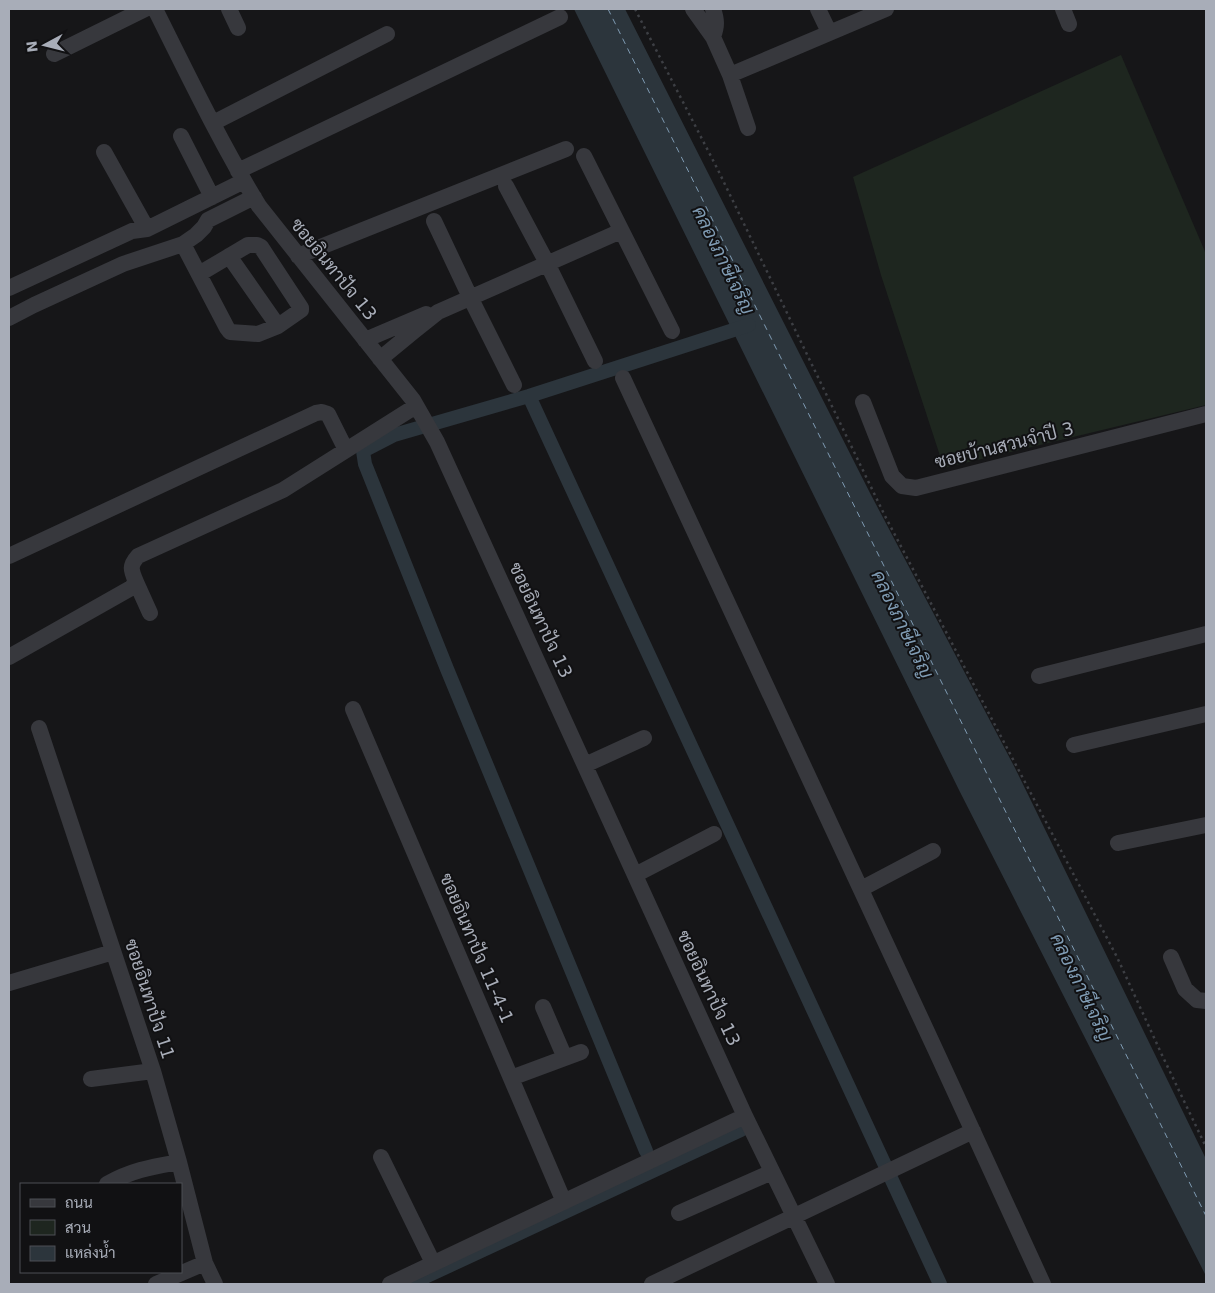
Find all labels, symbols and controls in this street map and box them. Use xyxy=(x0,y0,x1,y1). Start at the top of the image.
north arrow xyxy=(20,20,70,70)
text: N xyxy=(23,40,41,53)
water label: คลองภาษีเจริญ xyxy=(687,202,761,318)
street label: ซอยอินทาปัจ 13 xyxy=(287,214,381,324)
street label: ซอยบ้านสวนจำปี 3 xyxy=(932,417,1076,472)
street label: ซอยอินทาปัจ 13 xyxy=(505,559,577,681)
water label: คลองภาษีเจริญ xyxy=(866,566,940,682)
street label: ซอยอินทาปัจ 11-4-1 xyxy=(436,870,518,1026)
street label: ซอยอินทาปัจ 13 xyxy=(673,927,745,1049)
water label: คลองภาษีเจริญ xyxy=(1045,929,1119,1045)
street label: ซอยอินทาปัจ 11 xyxy=(121,936,179,1062)
legend xyxy=(20,1183,182,1273)
text: ถนน xyxy=(65,1194,93,1212)
text: สวน xyxy=(65,1219,91,1237)
text: แหล่งน้ำ xyxy=(65,1240,116,1262)

